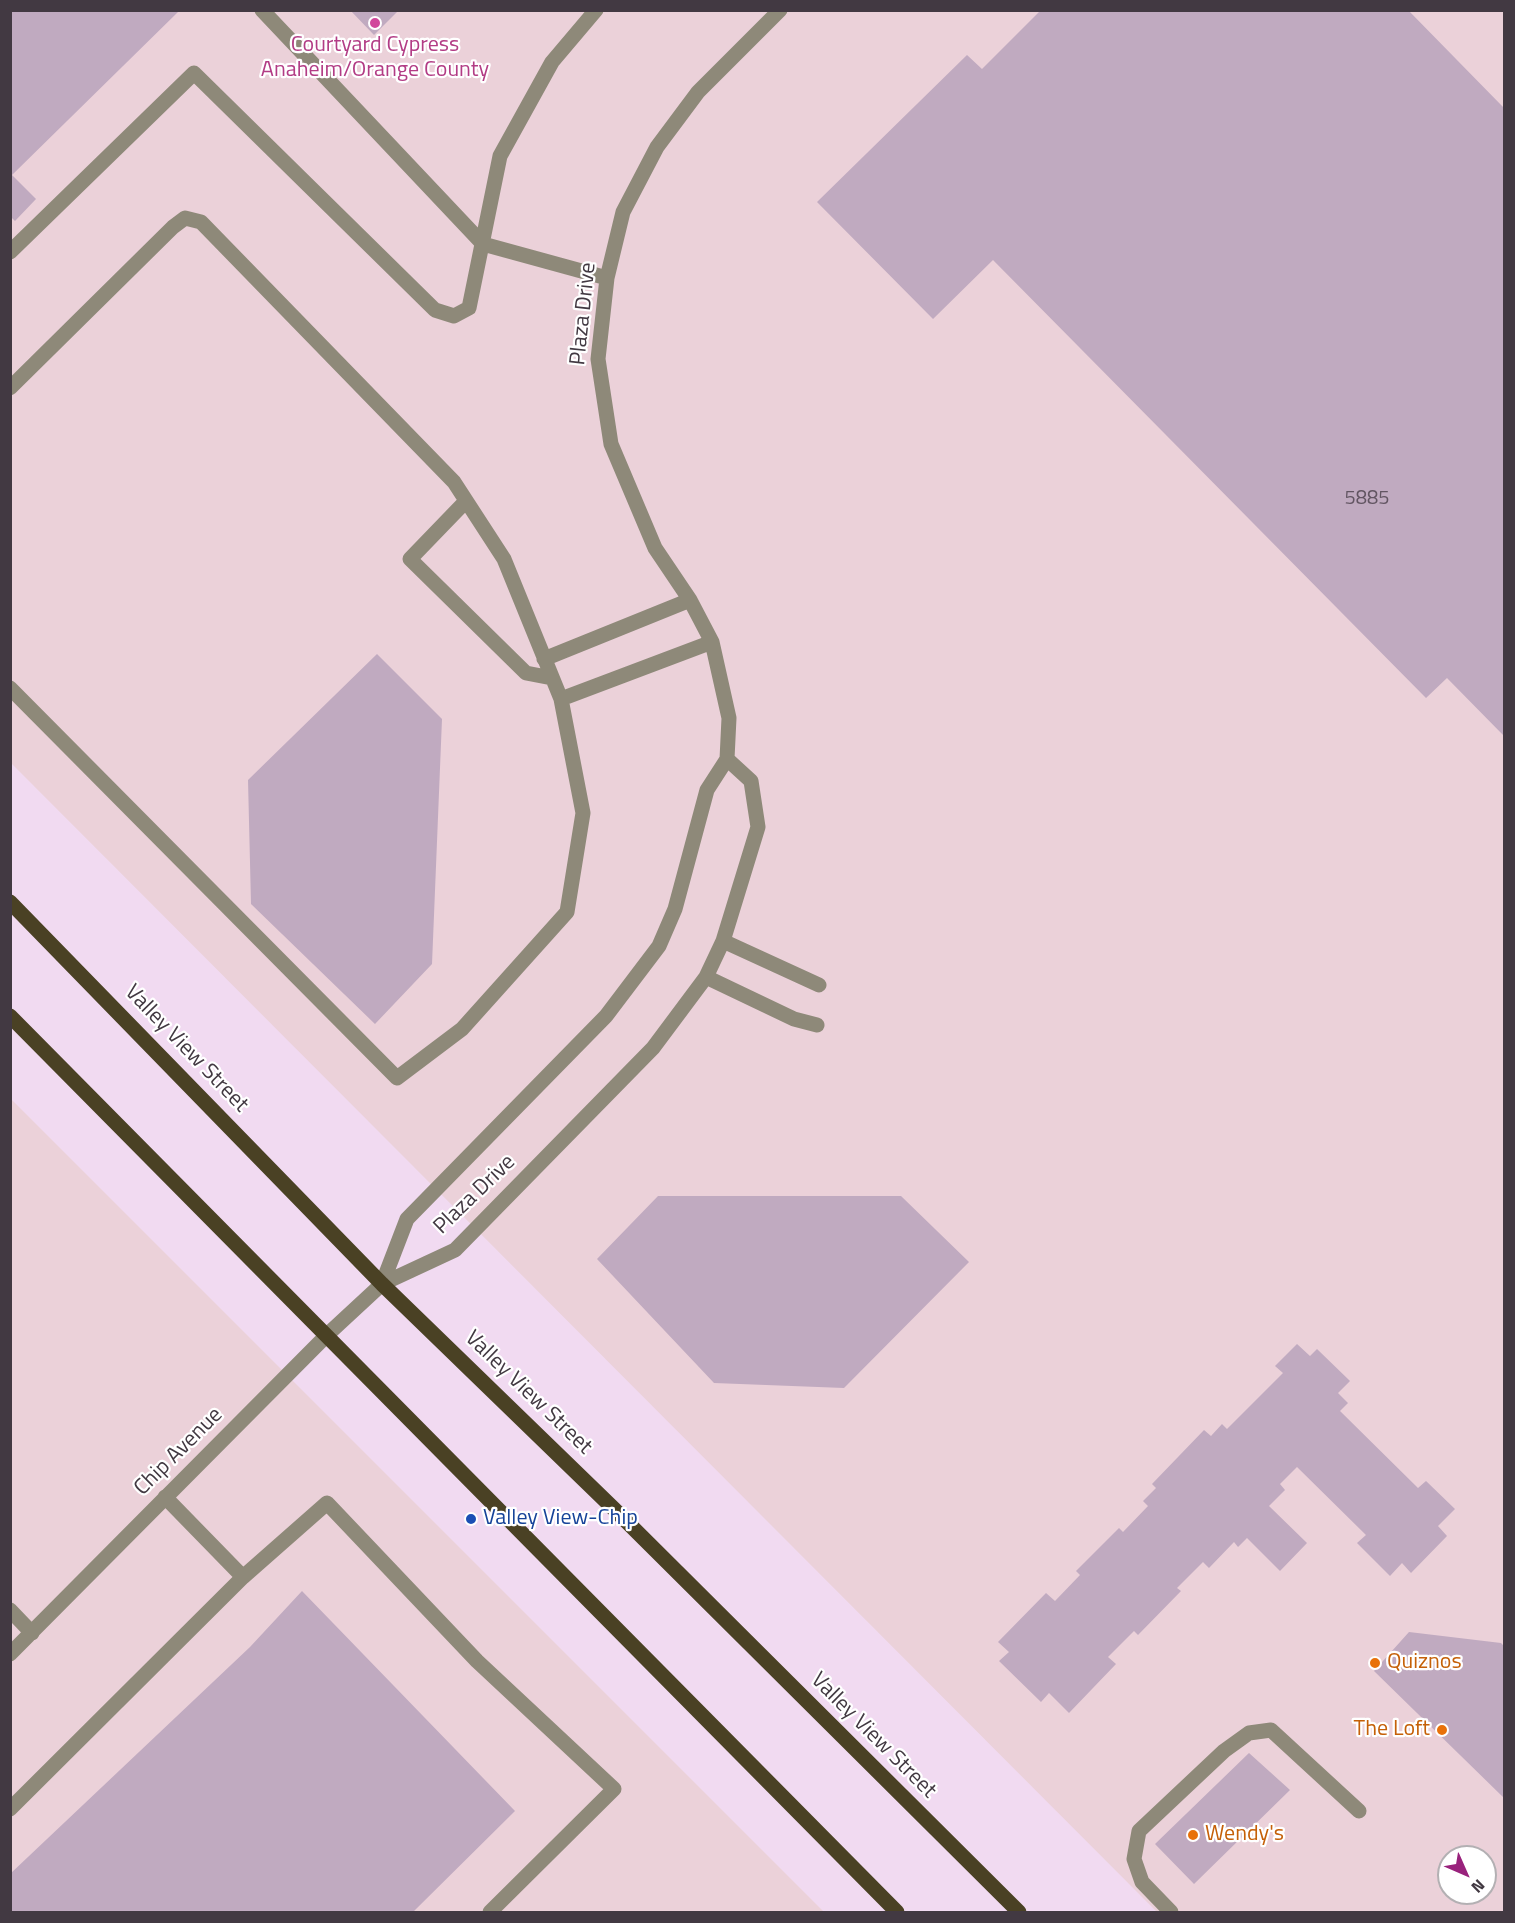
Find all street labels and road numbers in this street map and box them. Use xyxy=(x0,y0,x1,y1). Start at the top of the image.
street label: Plaza Drive xyxy=(565,261,603,367)
street label: Valley View Street xyxy=(119,980,253,1118)
street label: Plaza Drive xyxy=(429,1150,521,1240)
street label: Valley View Street xyxy=(459,1326,597,1460)
street label: Chip Avenue xyxy=(129,1402,229,1502)
street label: Valley View Street xyxy=(805,1668,941,1804)

